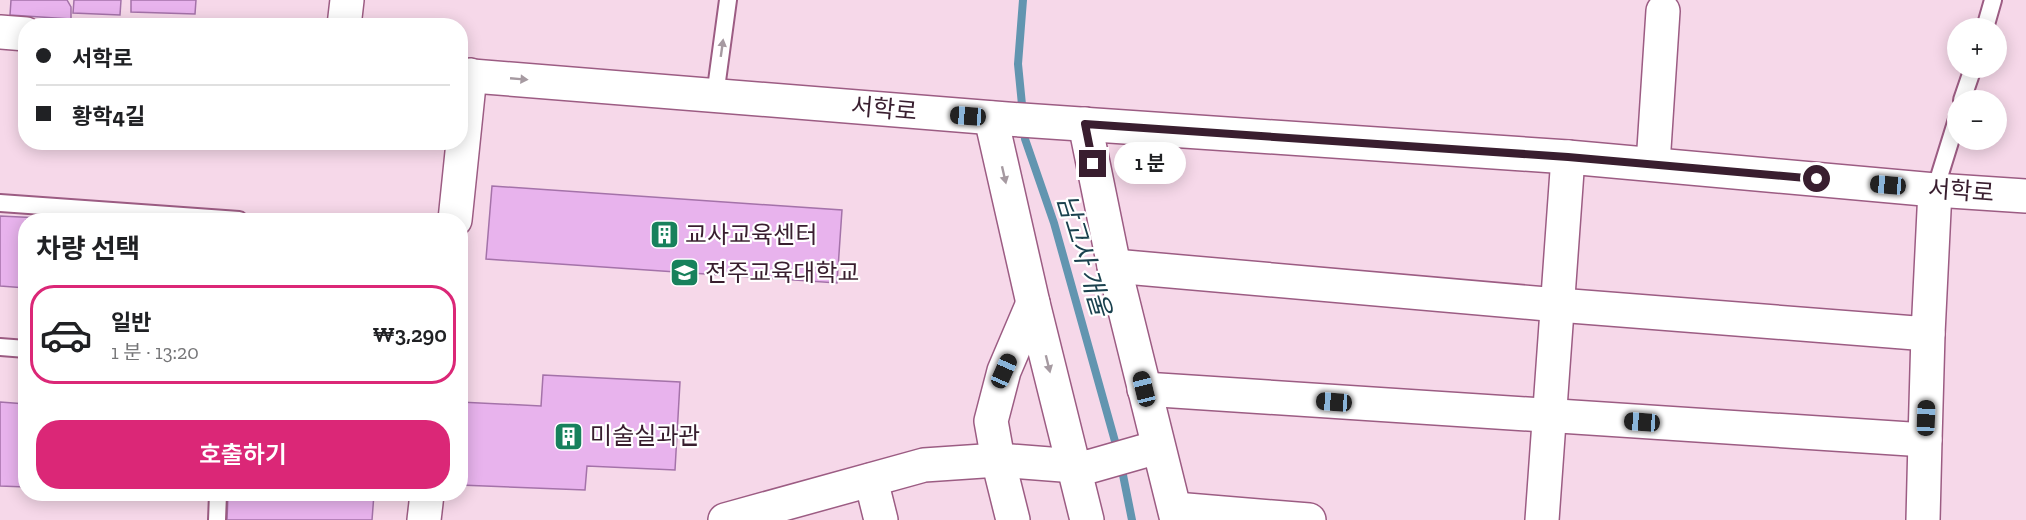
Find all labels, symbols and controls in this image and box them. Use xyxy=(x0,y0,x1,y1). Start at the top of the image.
map controls xyxy=(1947,18,2007,150)
button: + xyxy=(1947,18,2007,78)
one-way arrow xyxy=(717,38,726,57)
text: 서학로 xyxy=(72,45,133,72)
one-way arrow xyxy=(509,75,528,84)
button: − xyxy=(1947,90,2007,150)
street label: 서학로 xyxy=(850,91,918,126)
text: 황학4길 xyxy=(72,103,145,130)
car xyxy=(949,106,987,126)
callout: 1 분 xyxy=(1114,143,1186,185)
route end xyxy=(1079,150,1106,177)
text: 1 분 xyxy=(1135,151,1165,175)
one-way arrow xyxy=(999,165,1009,184)
route start xyxy=(1803,165,1830,192)
car xyxy=(1869,174,1907,196)
street label: 서학로 xyxy=(1927,174,1995,207)
water label: 남고사 개울 xyxy=(1050,190,1118,322)
building icon: 교사교육센터 xyxy=(648,219,680,251)
place label: 교사교육센터 xyxy=(685,220,817,249)
text: 차량 선택 xyxy=(36,233,140,265)
school or university icon: 전주교육대학교 xyxy=(668,257,700,289)
place label: 전주교육대학교 xyxy=(705,258,860,287)
icon: car xyxy=(39,308,93,362)
text: 일반 xyxy=(111,309,151,336)
text: ₩3,290 xyxy=(373,321,447,348)
text: 1 분 · 13:20 xyxy=(111,340,199,364)
car xyxy=(988,351,1020,391)
one-way arrow xyxy=(1044,355,1054,374)
car xyxy=(1131,369,1157,409)
car xyxy=(1315,392,1353,412)
car xyxy=(1916,400,1936,436)
car xyxy=(1623,412,1661,432)
button: 호출하기 xyxy=(36,420,450,489)
building icon: 미술실과관 xyxy=(553,420,585,452)
place label: 미술실과관 xyxy=(590,421,700,450)

